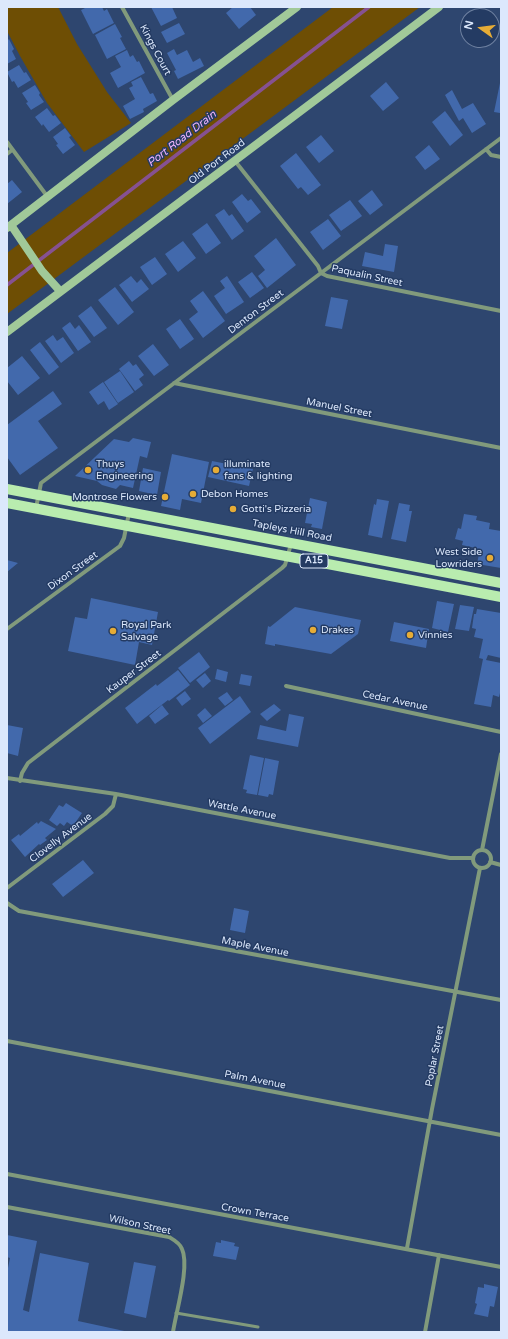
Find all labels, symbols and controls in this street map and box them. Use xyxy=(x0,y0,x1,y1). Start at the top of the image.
north arrow xyxy=(460,8,500,48)
text: N xyxy=(461,19,476,31)
street label: Kings Court xyxy=(137,23,173,77)
water label: Port Road Drain xyxy=(145,108,219,170)
street label: Old Port Road xyxy=(186,137,248,187)
street label: Paqualin Street xyxy=(330,263,404,289)
street label: Denton Street xyxy=(226,287,286,337)
street label: Manuel Street xyxy=(305,396,373,420)
place label: Thuys Engineering xyxy=(96,458,153,482)
place label: illuminate fans & lighting xyxy=(224,458,293,482)
marker: Thuys Engineering xyxy=(83,465,93,475)
marker: illuminate fans & lighting xyxy=(211,465,221,475)
place label: Debon Homes xyxy=(201,488,268,500)
marker: Debon Homes xyxy=(188,489,198,499)
place label: Montrose Flowers xyxy=(72,491,157,503)
marker: Montrose Flowers xyxy=(160,492,170,502)
place label: Gotti's Pizzeria xyxy=(241,503,311,515)
marker: Gotti's Pizzeria xyxy=(228,504,238,514)
street label: Tapleys Hill Road xyxy=(251,517,333,545)
place label: West Side Lowriders xyxy=(435,546,482,570)
street label: Dixon Street xyxy=(46,549,100,593)
marker: West Side Lowriders xyxy=(485,553,495,563)
road number: A15 xyxy=(300,554,328,568)
place label: Royal Park Salvage xyxy=(121,619,172,642)
place label: Drakes xyxy=(321,624,354,636)
marker: Drakes xyxy=(308,625,318,635)
marker: Royal Park Salvage xyxy=(108,626,118,636)
place label: Vinnies xyxy=(418,629,452,641)
marker: Vinnies xyxy=(405,630,415,640)
street label: Kauper Street xyxy=(104,648,164,696)
street label: Cedar Avenue xyxy=(361,688,429,714)
street label: Wattle Avenue xyxy=(207,797,277,823)
street label: Clovelly Avenue xyxy=(27,811,95,865)
street label: Maple Avenue xyxy=(220,935,290,959)
street label: Poplar Street xyxy=(423,1024,447,1088)
street label: Palm Avenue xyxy=(223,1068,287,1092)
street label: Crown Terrace xyxy=(220,1201,290,1225)
street label: Wilson Street xyxy=(108,1213,172,1237)

